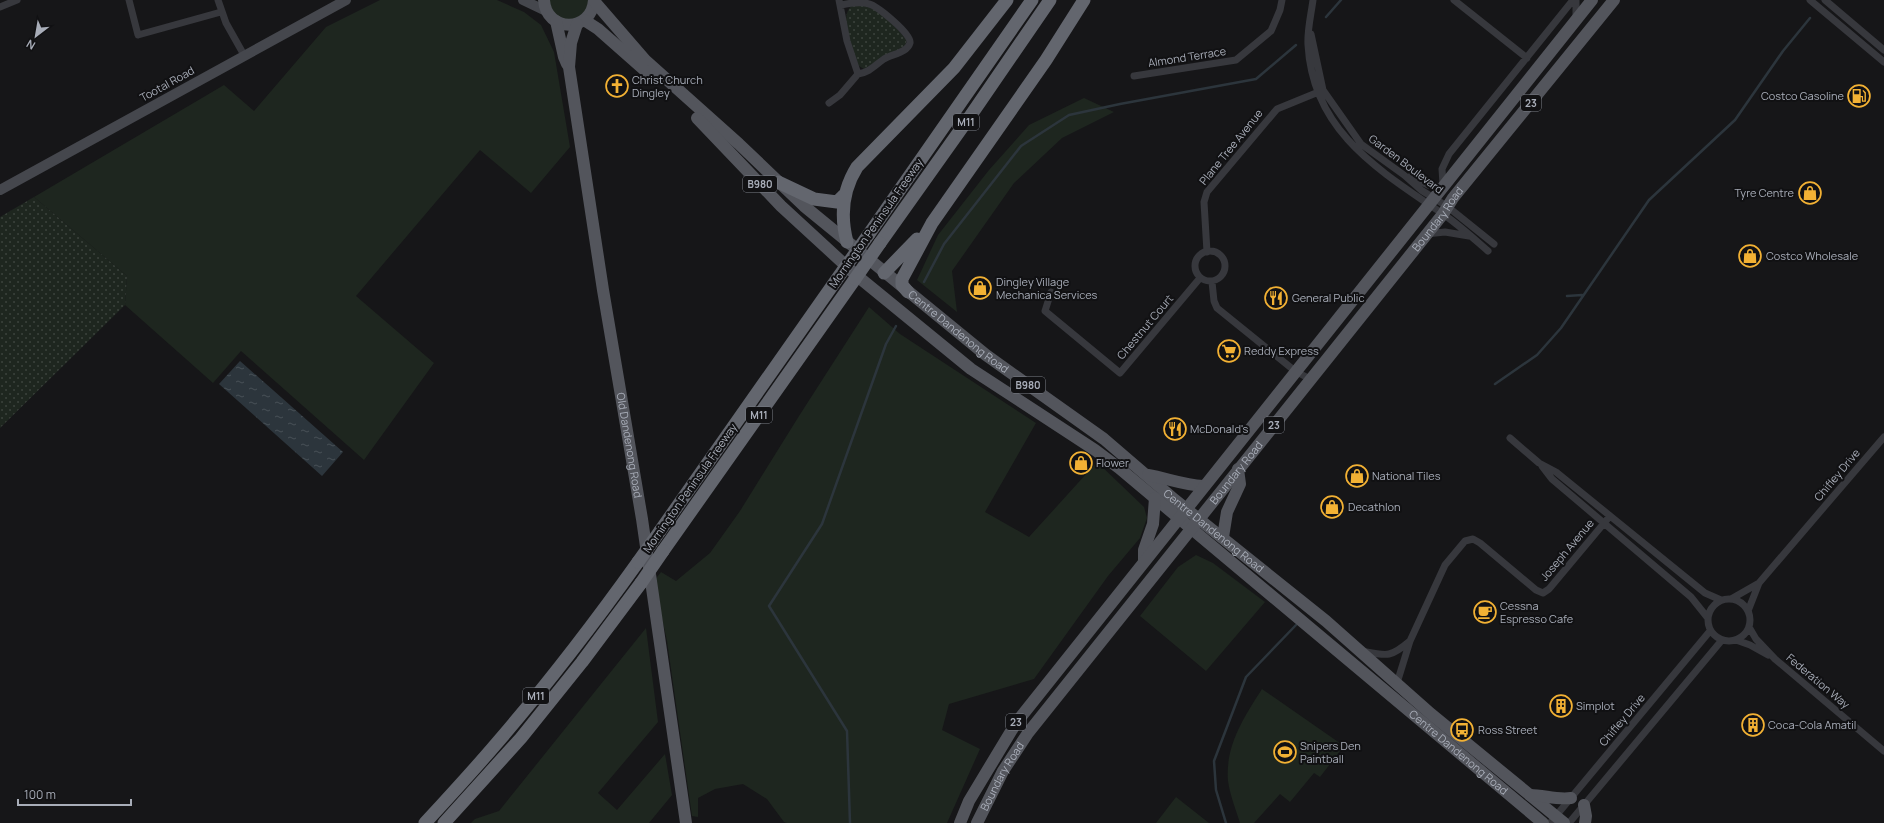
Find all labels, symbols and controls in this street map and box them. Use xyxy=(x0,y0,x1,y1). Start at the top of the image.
north arrow xyxy=(16,16,56,56)
text: N xyxy=(23,36,38,53)
street label: Almond Terrace xyxy=(1147,43,1228,70)
street label: Tootal Road xyxy=(137,62,197,105)
place label: Christ Church Dingley xyxy=(632,72,703,100)
church icon: Christ Church Dingley xyxy=(604,73,630,99)
fuel station icon: Costco Gasoline xyxy=(1846,83,1872,109)
place label: Costco Gasoline xyxy=(1761,88,1845,103)
road number: 23 xyxy=(1521,95,1541,111)
street label: Plane Tree Avenue xyxy=(1196,105,1266,188)
road number: M11 xyxy=(953,114,979,130)
street label: Garden Boulevard xyxy=(1366,131,1447,197)
street label: Mornington Peninsula Freeway xyxy=(825,155,926,290)
road number: B980 xyxy=(743,176,777,192)
shop icon: Tyre Centre xyxy=(1797,180,1823,206)
street label: Boundary Road xyxy=(1408,183,1466,254)
place label: Tyre Centre xyxy=(1735,185,1795,200)
shop icon: Costco Wholesale xyxy=(1737,243,1763,269)
place label: Costco Wholesale xyxy=(1766,248,1859,263)
place label: Dingley Village Mechanica Services xyxy=(996,274,1098,302)
shop icon: Dingley Village Mechanica Services xyxy=(967,275,993,301)
restaurant icon: General Public xyxy=(1263,285,1289,311)
street label: Centre Dandenong Road xyxy=(905,286,1012,376)
place label: General Public xyxy=(1292,290,1365,305)
street label: Chestnut Court xyxy=(1113,291,1176,362)
supermarket icon: Reddy Express xyxy=(1216,338,1242,364)
place label: Reddy Express xyxy=(1244,343,1319,358)
road number: B980 xyxy=(1011,377,1045,393)
street label: Old Dandenong Road xyxy=(614,391,646,499)
road number: M11 xyxy=(746,407,772,423)
restaurant icon: McDonald's xyxy=(1162,416,1188,442)
road number: 23 xyxy=(1264,417,1284,433)
street label: Mornington Peninsula Freeway xyxy=(639,420,740,555)
place label: McDonald's xyxy=(1190,421,1248,436)
street label: Boundary Road xyxy=(1206,438,1266,507)
street label: Chifley Drive xyxy=(1810,445,1863,504)
shop icon: Flower xyxy=(1068,450,1094,476)
place label: Flower xyxy=(1096,455,1129,470)
shop icon: National Tiles xyxy=(1344,463,1370,489)
place label: National Tiles xyxy=(1372,468,1441,483)
street label: Centre Dandenong Road xyxy=(1161,485,1267,575)
shop icon: Decathlon xyxy=(1319,494,1345,520)
place label: Decathlon xyxy=(1348,499,1401,514)
street label: Joseph Avenue xyxy=(1536,515,1597,584)
place label: Cessna Espresso Cafe xyxy=(1500,598,1574,626)
cafe icon: Cessna Espresso Cafe xyxy=(1472,599,1498,625)
street label: Federation Way xyxy=(1784,650,1853,712)
road number: M11 xyxy=(523,688,549,704)
street label: Chifley Drive xyxy=(1595,690,1648,749)
building icon: Simplot xyxy=(1548,693,1574,719)
place label: Simplot xyxy=(1576,698,1615,713)
street label: Centre Dandenong Road xyxy=(1406,706,1511,798)
building icon: Coca-Cola Amatil xyxy=(1740,712,1766,738)
road number: 23 xyxy=(1006,714,1026,730)
bus stop icon: Ross Street xyxy=(1449,717,1475,743)
place label: Coca-Cola Amatil xyxy=(1768,717,1856,732)
place label: Ross Street xyxy=(1478,722,1537,737)
place label: Snipers Den Paintball xyxy=(1300,738,1361,766)
street label: Boundary Road xyxy=(976,739,1027,813)
sports icon: Snipers Den Paintball xyxy=(1272,739,1298,765)
scale bar xyxy=(18,781,131,807)
text: 100 m xyxy=(24,786,56,803)

